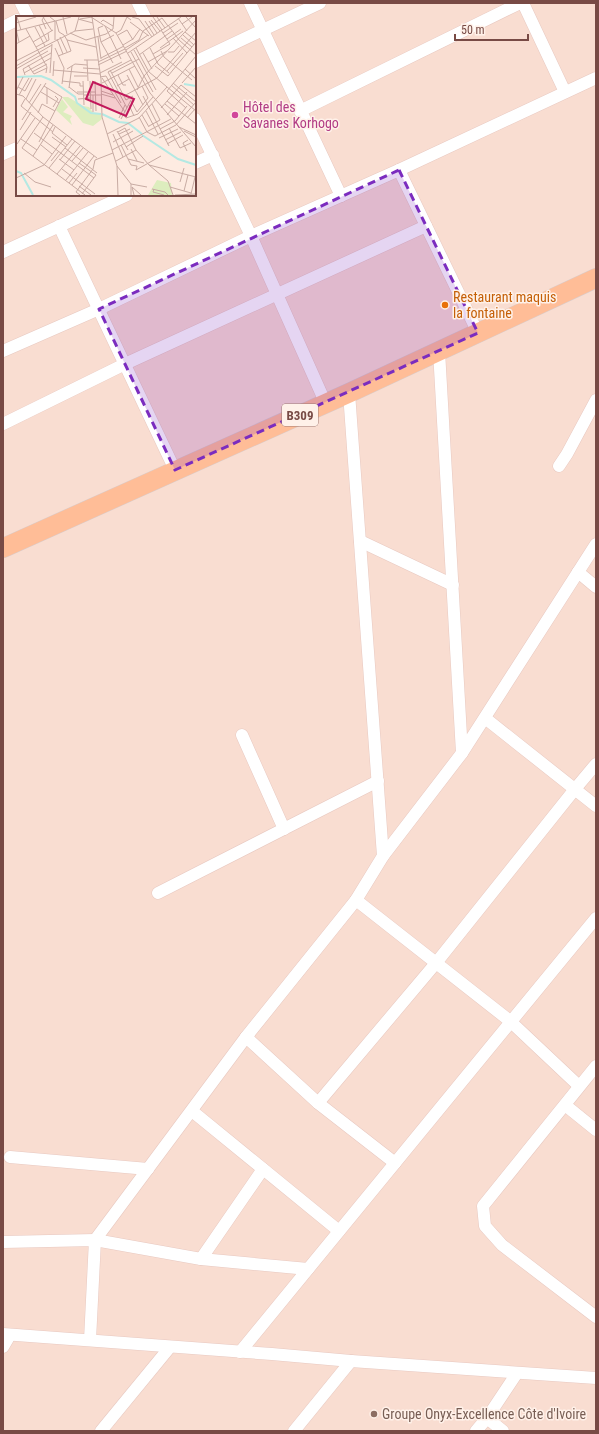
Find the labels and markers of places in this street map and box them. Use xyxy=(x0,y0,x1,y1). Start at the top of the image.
place label: Hôtel des Savanes Korhogo xyxy=(243,99,339,131)
marker: Hôtel des Savanes Korhogo xyxy=(230,110,240,120)
place label: Restaurant maquis la fontaine xyxy=(453,289,556,321)
marker: Restaurant maquis la fontaine xyxy=(440,300,450,310)
place label: Groupe Onyx-Excellence Côte d'Ivoire xyxy=(382,1406,587,1422)
marker: Groupe Onyx-Excellence Côte d'Ivoire xyxy=(369,1409,379,1419)

